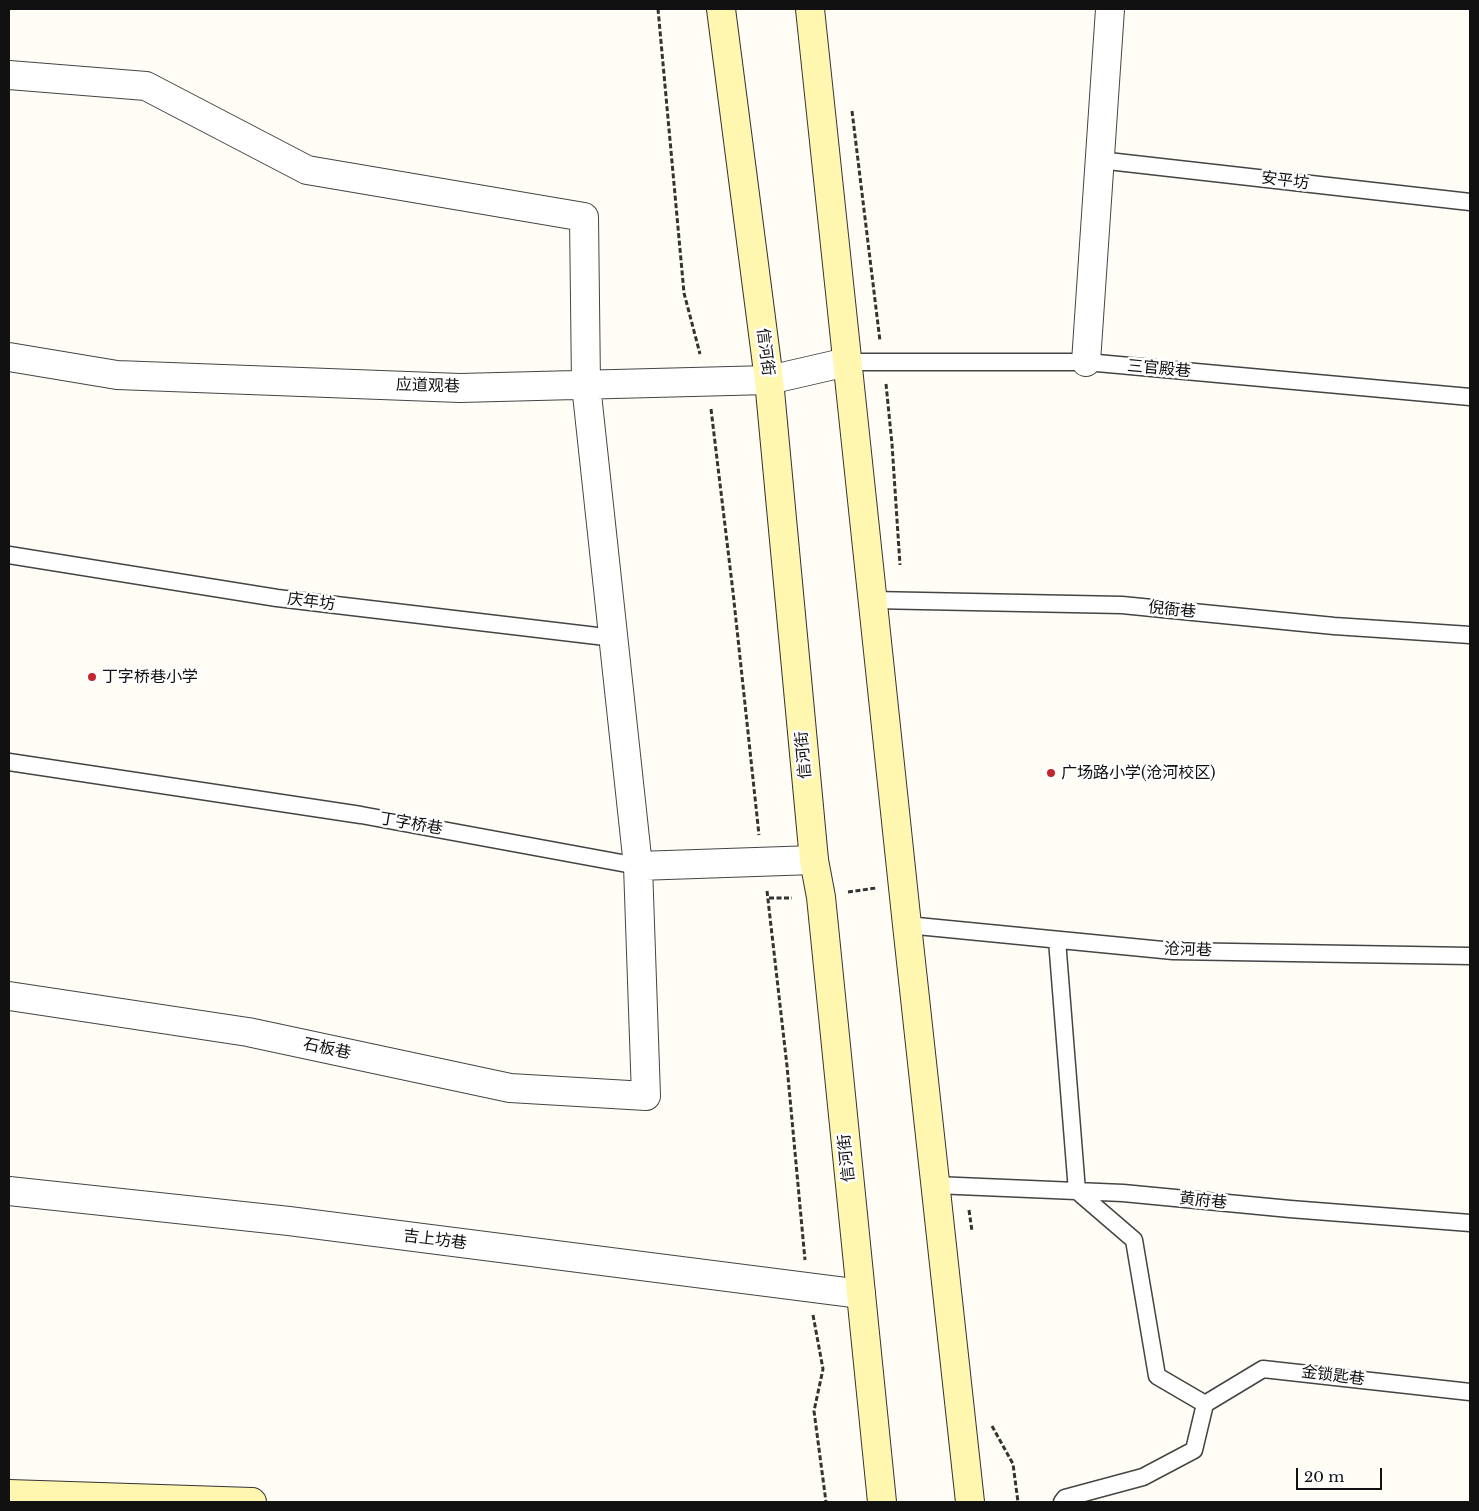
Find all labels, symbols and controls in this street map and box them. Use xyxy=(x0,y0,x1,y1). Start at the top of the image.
street label: 安平坊 xyxy=(1260,169,1310,193)
street label: 信河街 xyxy=(753,327,777,377)
street label: 三官殿巷 xyxy=(1126,357,1192,381)
street label: 应道观巷 xyxy=(396,375,460,397)
street label: 庆年坊 xyxy=(286,590,336,614)
street label: 倪衙巷 xyxy=(1147,598,1197,622)
place label: 丁字桥巷小学 xyxy=(102,667,198,687)
marker: 丁字桥巷小学 xyxy=(86,671,98,683)
street label: 信河街 xyxy=(792,730,816,780)
place label: 广场路小学(沧河校区) xyxy=(1061,763,1216,783)
marker: 广场路小学(沧河校区) xyxy=(1045,767,1057,779)
street label: 丁字桥巷 xyxy=(378,809,444,839)
street label: 沧河巷 xyxy=(1164,940,1212,960)
street label: 石板巷 xyxy=(302,1035,352,1063)
street label: 信河街 xyxy=(835,1133,859,1183)
street label: 黄府巷 xyxy=(1178,1189,1228,1213)
street label: 吉上坊巷 xyxy=(402,1227,468,1253)
street label: 金锁匙巷 xyxy=(1300,1363,1366,1389)
scale bar xyxy=(1299,1458,1385,1490)
text: 20 m xyxy=(1304,1467,1344,1486)

